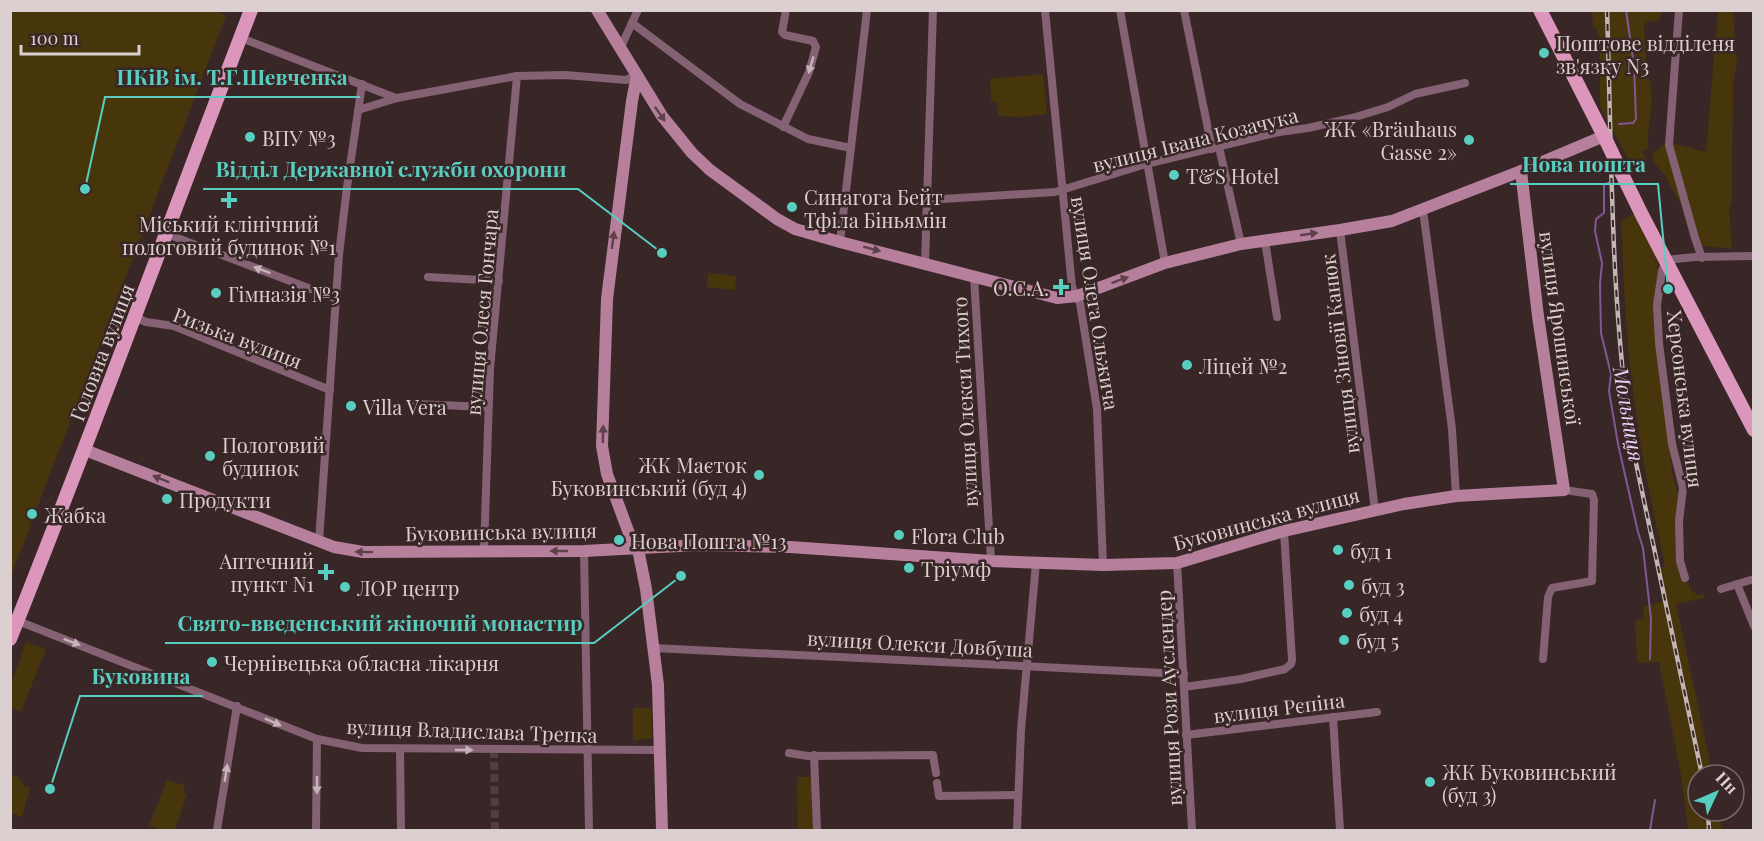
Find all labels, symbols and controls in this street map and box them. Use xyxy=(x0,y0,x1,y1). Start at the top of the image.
scale bar xyxy=(21,18,140,56)
text: 100 m xyxy=(30,26,79,50)
place label: Поштове відділеня зв'язку N3 xyxy=(1556,29,1735,79)
marker: Поштове відділеня зв'язку N3 xyxy=(1537,46,1551,60)
one-way arrow xyxy=(806,56,815,74)
callout: ПКіВ ім. Т.Г.Шевченка xyxy=(105,58,360,97)
text: ПКіВ ім. Т.Г.Шевченка xyxy=(116,62,348,90)
street label: вулиця Івана Козачука xyxy=(1089,100,1301,178)
one-way arrow xyxy=(654,105,666,121)
place label: ЖК «Bräuhaus Gasse 2» xyxy=(1324,115,1457,165)
place label: ВПУ №3 xyxy=(262,124,336,151)
marker: ВПУ №3 xyxy=(243,130,257,144)
marker: ЖК «Bräuhaus Gasse 2» xyxy=(1462,133,1476,147)
callout: Нова пошта xyxy=(1510,145,1658,184)
text: Нова пошта xyxy=(1522,149,1646,177)
callout: Відділ Державної служби охорони xyxy=(203,150,578,189)
text: Відділ Державної служби охорони xyxy=(216,154,567,182)
place label: T&S Hotel xyxy=(1186,162,1280,189)
marker: T&S Hotel xyxy=(1167,168,1181,182)
place label: Синагога Бейт Тфіла Біньямін xyxy=(804,183,947,233)
marker: Міський клінічний пологовий будинок №1 xyxy=(220,191,238,209)
street label: вулиця Олега Ольжича xyxy=(1066,194,1126,412)
marker: Синагога Бейт Тфіла Біньямін xyxy=(785,200,799,214)
street label: вулиця Олеся Гончара xyxy=(459,208,503,416)
place label: Міський клінічний пологовий будинок №1 xyxy=(122,210,336,260)
street label: вулиця Ярошинської xyxy=(1534,229,1588,428)
one-way arrow xyxy=(609,230,618,249)
one-way arrow xyxy=(1300,230,1319,239)
one-way arrow xyxy=(863,245,881,255)
street label: вулиця Зіновії Канюк xyxy=(1313,252,1365,455)
one-way arrow xyxy=(253,265,271,275)
place label: О.С.А. xyxy=(993,274,1049,301)
one-way arrow xyxy=(1112,274,1130,284)
street label: Головна вулиця xyxy=(62,279,140,425)
place label: Гімназія №3 xyxy=(228,280,340,307)
marker: О.С.А. xyxy=(1054,280,1068,294)
marker: Гімназія №3 xyxy=(209,286,223,300)
street label: вулиця Олекси Тихого xyxy=(945,296,983,508)
street label: Ризька вулиця xyxy=(170,300,306,374)
street label: Херсонська вулиця xyxy=(1662,309,1710,490)
place label: Ліцей №2 xyxy=(1198,352,1287,379)
marker: Ліцей №2 xyxy=(1180,358,1194,372)
water label: Мольниця xyxy=(1608,363,1652,464)
place label: Villa Vera xyxy=(362,393,447,420)
marker: Villa Vera xyxy=(344,399,358,413)
one-way arrow xyxy=(598,425,608,444)
place label: Пологовий будинок xyxy=(222,431,325,481)
marker: Пологовий будинок xyxy=(203,449,217,463)
place label: ЖК Маєток Буковинський (буд 4) xyxy=(551,451,748,501)
marker: ЖК Маєток Буковинський (буд 4) xyxy=(752,468,766,482)
one-way arrow xyxy=(152,474,170,484)
street label: Буковинська вулиця xyxy=(1170,480,1362,556)
place label: Продукти xyxy=(179,486,271,513)
marker: Продукти xyxy=(160,492,174,506)
place label: Жабка xyxy=(44,501,106,528)
marker: Жабка xyxy=(25,507,39,521)
street label: Буковинська вулиця xyxy=(405,516,597,546)
place label: Flora Club xyxy=(911,522,1005,549)
place label: Нова Пошта №13 xyxy=(631,527,787,554)
marker: Flora Club xyxy=(892,528,906,542)
marker: Нова Пошта №13 xyxy=(612,533,626,547)
place label: буд 1 xyxy=(1350,537,1392,564)
marker: буд 1 xyxy=(1331,543,1345,557)
one-way arrow xyxy=(549,546,568,556)
place label: Аптечний пункт N1 xyxy=(219,547,314,597)
one-way arrow xyxy=(354,547,373,556)
place label: Тріумф xyxy=(921,555,991,582)
marker: Тріумф xyxy=(902,561,916,575)
marker: Аптечний пункт N1 xyxy=(319,565,333,579)
place label: буд 3 xyxy=(1361,572,1405,599)
place label: ЛОР центр xyxy=(356,574,459,601)
marker: буд 3 xyxy=(1342,578,1356,592)
marker: ЛОР центр xyxy=(338,580,352,594)
street label: вулиця Рози Ауслендер xyxy=(1149,589,1187,807)
place label: буд 4 xyxy=(1359,600,1403,627)
callout: Свято-введенський жіночий монастир xyxy=(165,604,594,643)
marker: буд 4 xyxy=(1340,606,1354,620)
text: Свято-введенський жіночий монастир xyxy=(177,608,583,636)
street label: вулиця Олекси Довбуша xyxy=(806,624,1034,662)
place label: буд 5 xyxy=(1356,627,1399,654)
marker: буд 5 xyxy=(1337,633,1351,647)
one-way arrow xyxy=(63,638,81,647)
place label: Чернівецька обласна лікарня xyxy=(224,649,499,676)
marker: Чернівецька обласна лікарня xyxy=(205,655,219,669)
callout: Буковина xyxy=(80,657,203,696)
text: Буковина xyxy=(92,661,191,689)
street label: вулиця Рєпіна xyxy=(1212,686,1346,728)
street label: вулиця Владислава Трепка xyxy=(346,712,598,748)
one-way arrow xyxy=(264,717,282,727)
one-way arrow xyxy=(454,745,473,755)
place label: ЖК Буковинський (буд 3) xyxy=(1442,758,1616,808)
one-way arrow xyxy=(222,763,231,782)
north arrow xyxy=(1686,763,1746,823)
text: Пн xyxy=(1712,767,1743,798)
one-way arrow xyxy=(312,775,322,794)
marker: ЖК Буковинський (буд 3) xyxy=(1423,775,1437,789)

